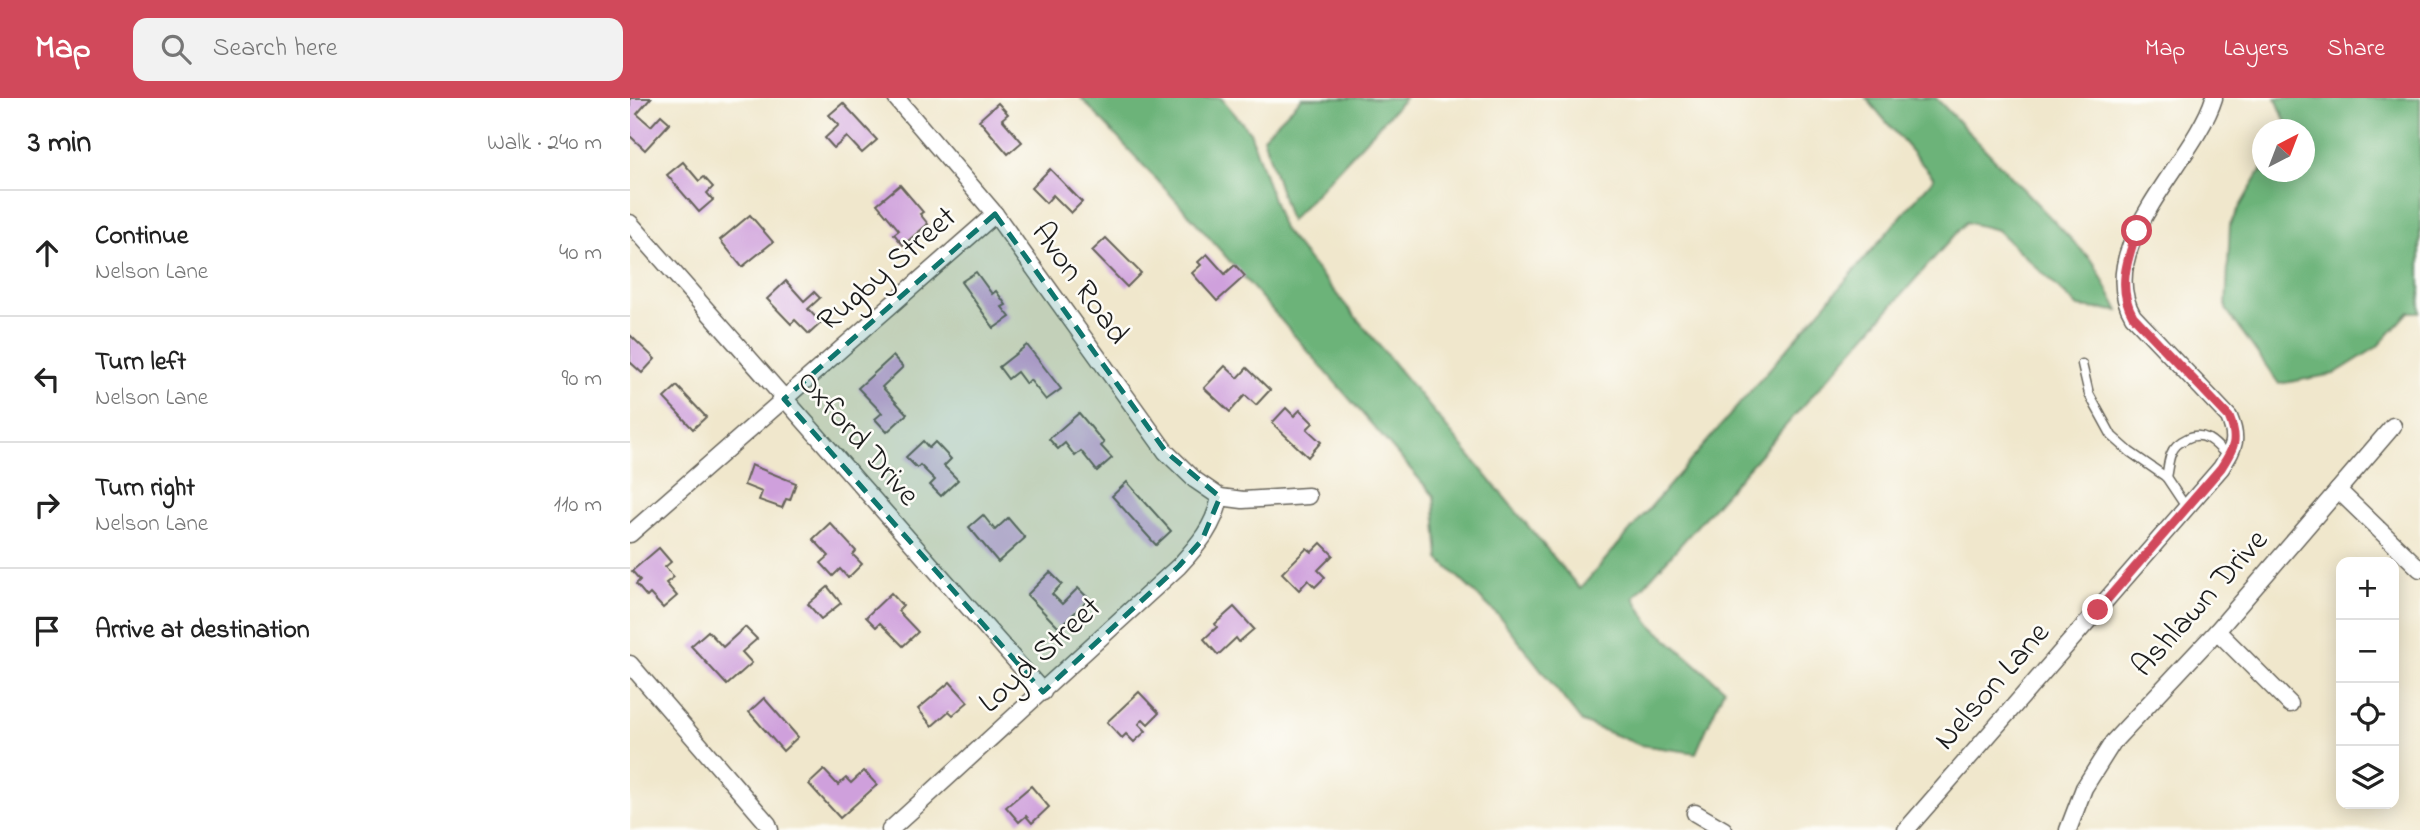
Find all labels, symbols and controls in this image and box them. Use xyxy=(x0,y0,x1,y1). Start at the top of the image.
search box xyxy=(133,18,623,81)
text: Map xyxy=(35,25,91,73)
icon: search xyxy=(157,30,195,68)
text: Search here xyxy=(213,30,337,68)
text: Map xyxy=(2145,32,2185,67)
text: Layers xyxy=(2223,32,2289,67)
text: Share xyxy=(2327,32,2385,67)
north arrow xyxy=(2252,119,2315,182)
text: 3 min xyxy=(28,122,91,166)
text: Walk · 240 m xyxy=(487,127,602,160)
street label: Rugby Street xyxy=(808,196,969,344)
street label: Avon Road xyxy=(1018,213,1140,355)
route start xyxy=(2121,215,2152,246)
text: Continue xyxy=(95,218,188,256)
icon: ahead xyxy=(28,234,66,272)
text: 40 m xyxy=(559,237,602,270)
text: Nelson Lane xyxy=(95,256,208,289)
text: Turn left xyxy=(95,344,186,382)
icon: left xyxy=(28,360,66,398)
street label: Oxford Drive xyxy=(784,360,930,518)
text: 90 m xyxy=(562,363,602,396)
text: Nelson Lane xyxy=(95,382,208,415)
text: Turn right xyxy=(95,470,195,508)
icon: right xyxy=(28,486,66,524)
text: 110 m xyxy=(554,489,602,522)
text: Nelson Lane xyxy=(95,508,208,541)
street label: Ashlawn Drive xyxy=(2121,519,2281,689)
map controls xyxy=(2336,557,2399,809)
button: + xyxy=(2336,557,2399,620)
street label: Loyd Street xyxy=(969,586,1113,726)
route end xyxy=(2082,594,2113,625)
icon: arrive xyxy=(28,612,66,650)
text: Arrive at destination xyxy=(95,612,310,650)
street label: Nelson Lane xyxy=(1924,612,2063,762)
button: − xyxy=(2336,620,2399,683)
button: locate xyxy=(2336,683,2399,746)
button: layers xyxy=(2336,746,2399,809)

